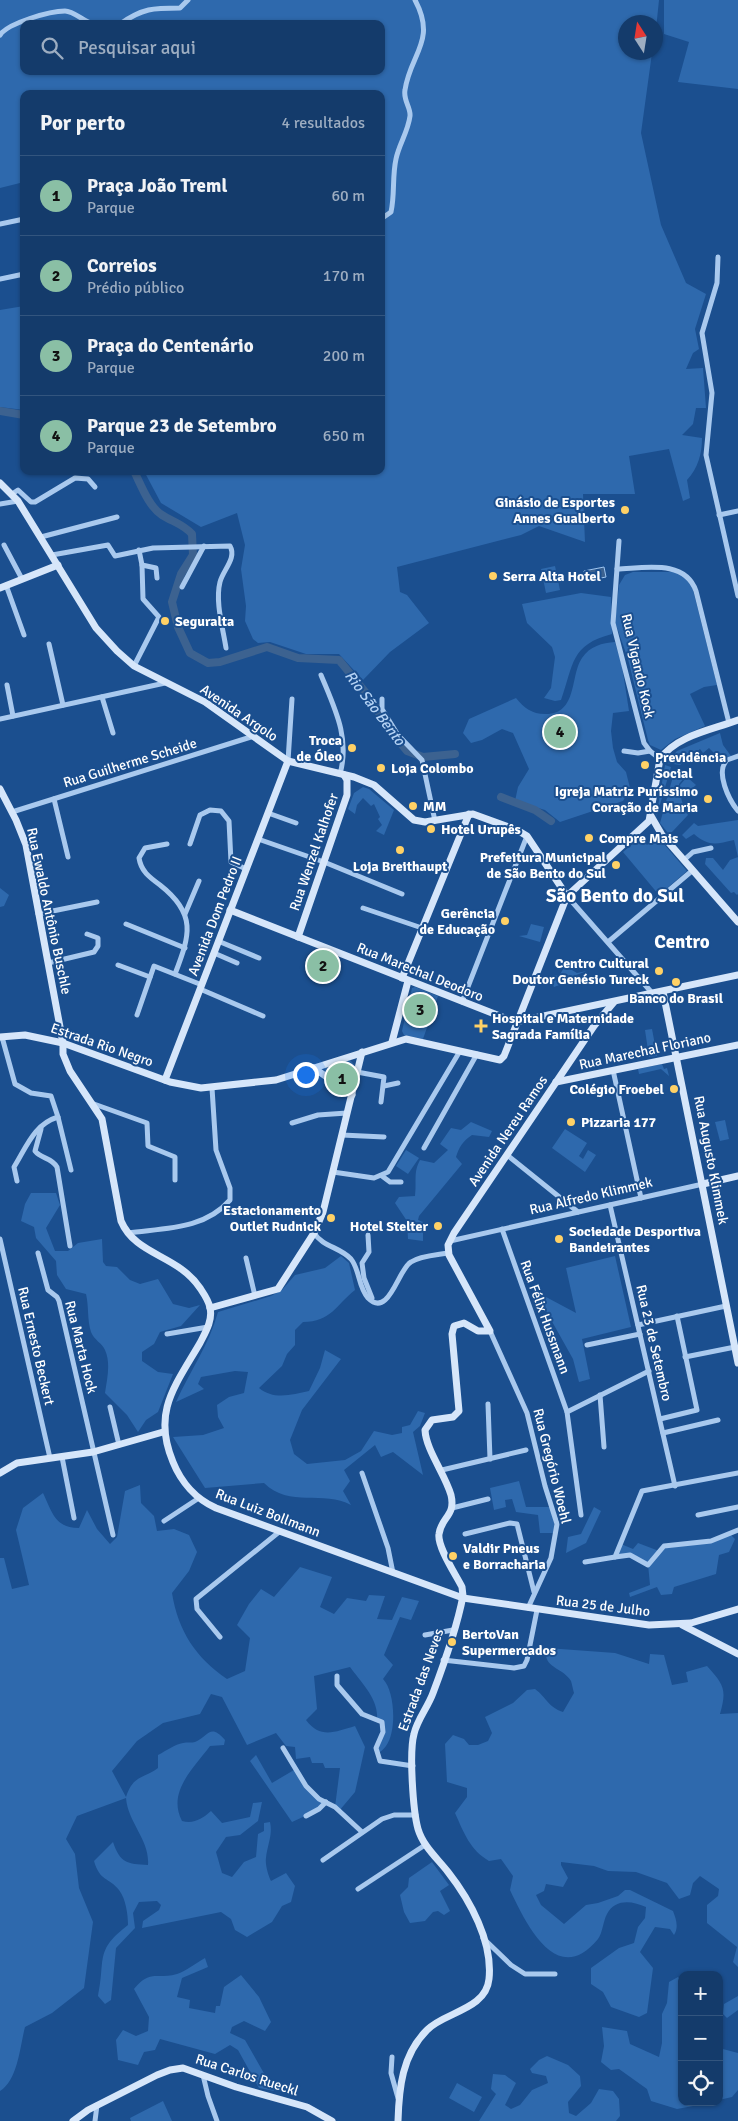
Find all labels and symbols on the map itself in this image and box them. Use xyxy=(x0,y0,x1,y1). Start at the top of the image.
north arrow xyxy=(618,15,663,60)
place label: Ginásio de Esportes Annes Gualberto xyxy=(495,494,615,527)
marker: Ginásio de Esportes Annes Gualberto xyxy=(619,504,631,516)
place label: Serra Alta Hotel xyxy=(503,568,601,585)
marker: Serra Alta Hotel xyxy=(487,570,499,582)
street label: Rua Vigando Kock xyxy=(618,612,658,720)
place label: Seguralta xyxy=(175,613,234,630)
marker: Seguralta xyxy=(159,615,171,627)
water label: Rio São Bento xyxy=(341,667,410,750)
street label: Avenida Argolo xyxy=(197,681,281,745)
pin: 4 xyxy=(544,713,576,751)
place label: Troca de Óleo xyxy=(297,732,342,765)
street label: Rua Guilherme Scheide xyxy=(61,735,199,791)
marker: Troca de Óleo xyxy=(346,742,358,754)
place label: Previdência Social xyxy=(655,749,726,782)
marker: Previdência Social xyxy=(639,759,651,771)
place label: Loja Colombo xyxy=(391,760,473,777)
marker: Loja Colombo xyxy=(375,762,387,774)
place label: Igreja Matriz Puríssimo Coração de Maria xyxy=(555,783,698,816)
street label: Rua Wenzel Kalhofer xyxy=(286,790,342,913)
marker: Igreja Matriz Puríssimo Coração de Maria xyxy=(702,793,714,805)
place label: MM xyxy=(423,798,446,815)
marker: MM xyxy=(407,800,419,812)
place label: Hotel Urupês xyxy=(441,821,521,838)
marker: Hotel Urupês xyxy=(425,823,437,835)
street label: Rua Ewaldo Antônio Buschle xyxy=(23,826,75,996)
place label: Compre Mais xyxy=(599,830,678,847)
marker: Compre Mais xyxy=(583,832,595,844)
marker: Loja Breithaupt xyxy=(394,844,406,856)
place label: Prefeitura Municipal de São Bento do Sul xyxy=(480,849,607,882)
street label: Avenida Dom Pedro II xyxy=(184,854,246,978)
place label: Loja Breithaupt xyxy=(353,858,448,875)
marker: Prefeitura Municipal de São Bento do Sul xyxy=(610,859,622,871)
district label: São Bento do Sul xyxy=(546,884,684,908)
place label: Gerência de Educação xyxy=(420,905,495,938)
marker: Gerência de Educação xyxy=(499,915,511,927)
district label: Centro xyxy=(654,930,710,954)
street label: Rua Marechal Deodoro xyxy=(354,939,486,1005)
pin: 2 xyxy=(307,947,339,985)
place label: Centro Cultural Doutor Genésio Tureck xyxy=(512,955,650,988)
marker: Centro Cultural Doutor Genésio Tureck xyxy=(653,965,665,977)
marker: Banco do Brasil xyxy=(670,976,682,988)
place label: Banco do Brasil xyxy=(629,990,724,1007)
pin: 3 xyxy=(404,991,436,1029)
place label: Hospital e Maternidade Sagrada Família xyxy=(492,1010,634,1043)
street label: Estrada Rio Negro xyxy=(49,1019,155,1071)
marker: Hospital e Maternidade Sagrada Família xyxy=(474,1019,488,1033)
street label: Rua Marechal Floriano xyxy=(577,1029,713,1073)
pin: 1 xyxy=(326,1060,358,1098)
your location xyxy=(293,1062,319,1088)
street label: Avenida Nereu Ramos xyxy=(465,1072,551,1190)
place label: Colégio Froebel xyxy=(569,1081,665,1098)
marker: Colégio Froebel xyxy=(668,1083,680,1095)
street label: Rua Augusto Klimmek xyxy=(690,1094,732,1226)
place label: Pizzaria 177 xyxy=(581,1114,657,1131)
marker: Pizzaria 177 xyxy=(565,1116,577,1128)
street label: Rua Alfredo Klimmek xyxy=(528,1174,654,1218)
place label: Estacionamento Outlet Rudnick xyxy=(223,1202,322,1235)
marker: Estacionamento Outlet Rudnick xyxy=(325,1212,337,1224)
place label: Hotel Stelter xyxy=(350,1218,428,1235)
marker: Hotel Stelter xyxy=(432,1220,444,1232)
place label: Sociedade Desportiva Bandeirantes xyxy=(569,1223,701,1256)
marker: Sociedade Desportiva Bandeirantes xyxy=(553,1233,565,1245)
street label: Rua Félix Hussmann xyxy=(516,1258,574,1376)
street label: Rua 23 de Setembro xyxy=(632,1283,676,1403)
street label: Rua Ernesto Beckert xyxy=(14,1285,58,1407)
street label: Rua Marta Hock xyxy=(61,1299,101,1395)
street label: Rua Gregório Woehl xyxy=(529,1406,575,1526)
street label: Rua Luiz Bollmann xyxy=(213,1485,323,1541)
place label: Valdir Pneus e Borracharia xyxy=(463,1540,546,1573)
marker: Valdir Pneus e Borracharia xyxy=(447,1550,459,1562)
street label: Rua 25 de Julho xyxy=(555,1592,651,1620)
street label: Estrada das Neves xyxy=(395,1626,447,1734)
place label: BertoVan Supermercados xyxy=(462,1626,556,1659)
marker: BertoVan Supermercados xyxy=(446,1636,458,1648)
street label: Rua Carlos Rueckl xyxy=(193,2050,301,2100)

